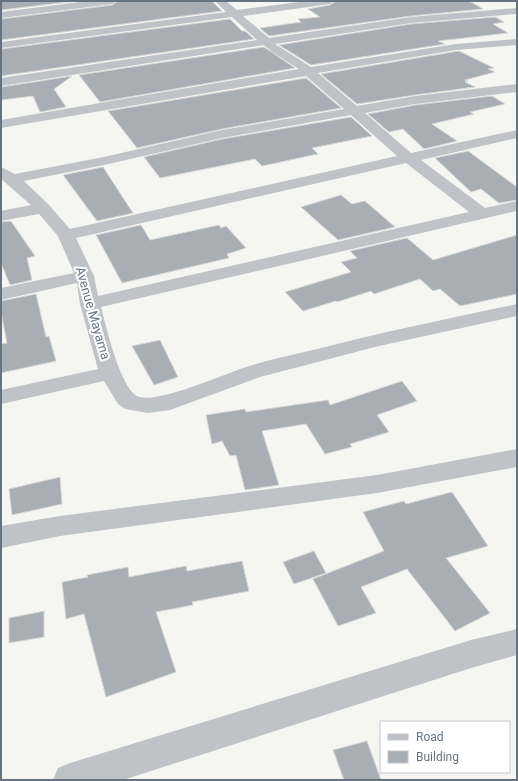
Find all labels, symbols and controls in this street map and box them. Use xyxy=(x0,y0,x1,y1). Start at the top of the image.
street label: Avenue Mayama xyxy=(73,265,113,361)
legend xyxy=(380,721,510,773)
text: Road xyxy=(416,730,444,744)
text: Building xyxy=(416,750,459,764)

